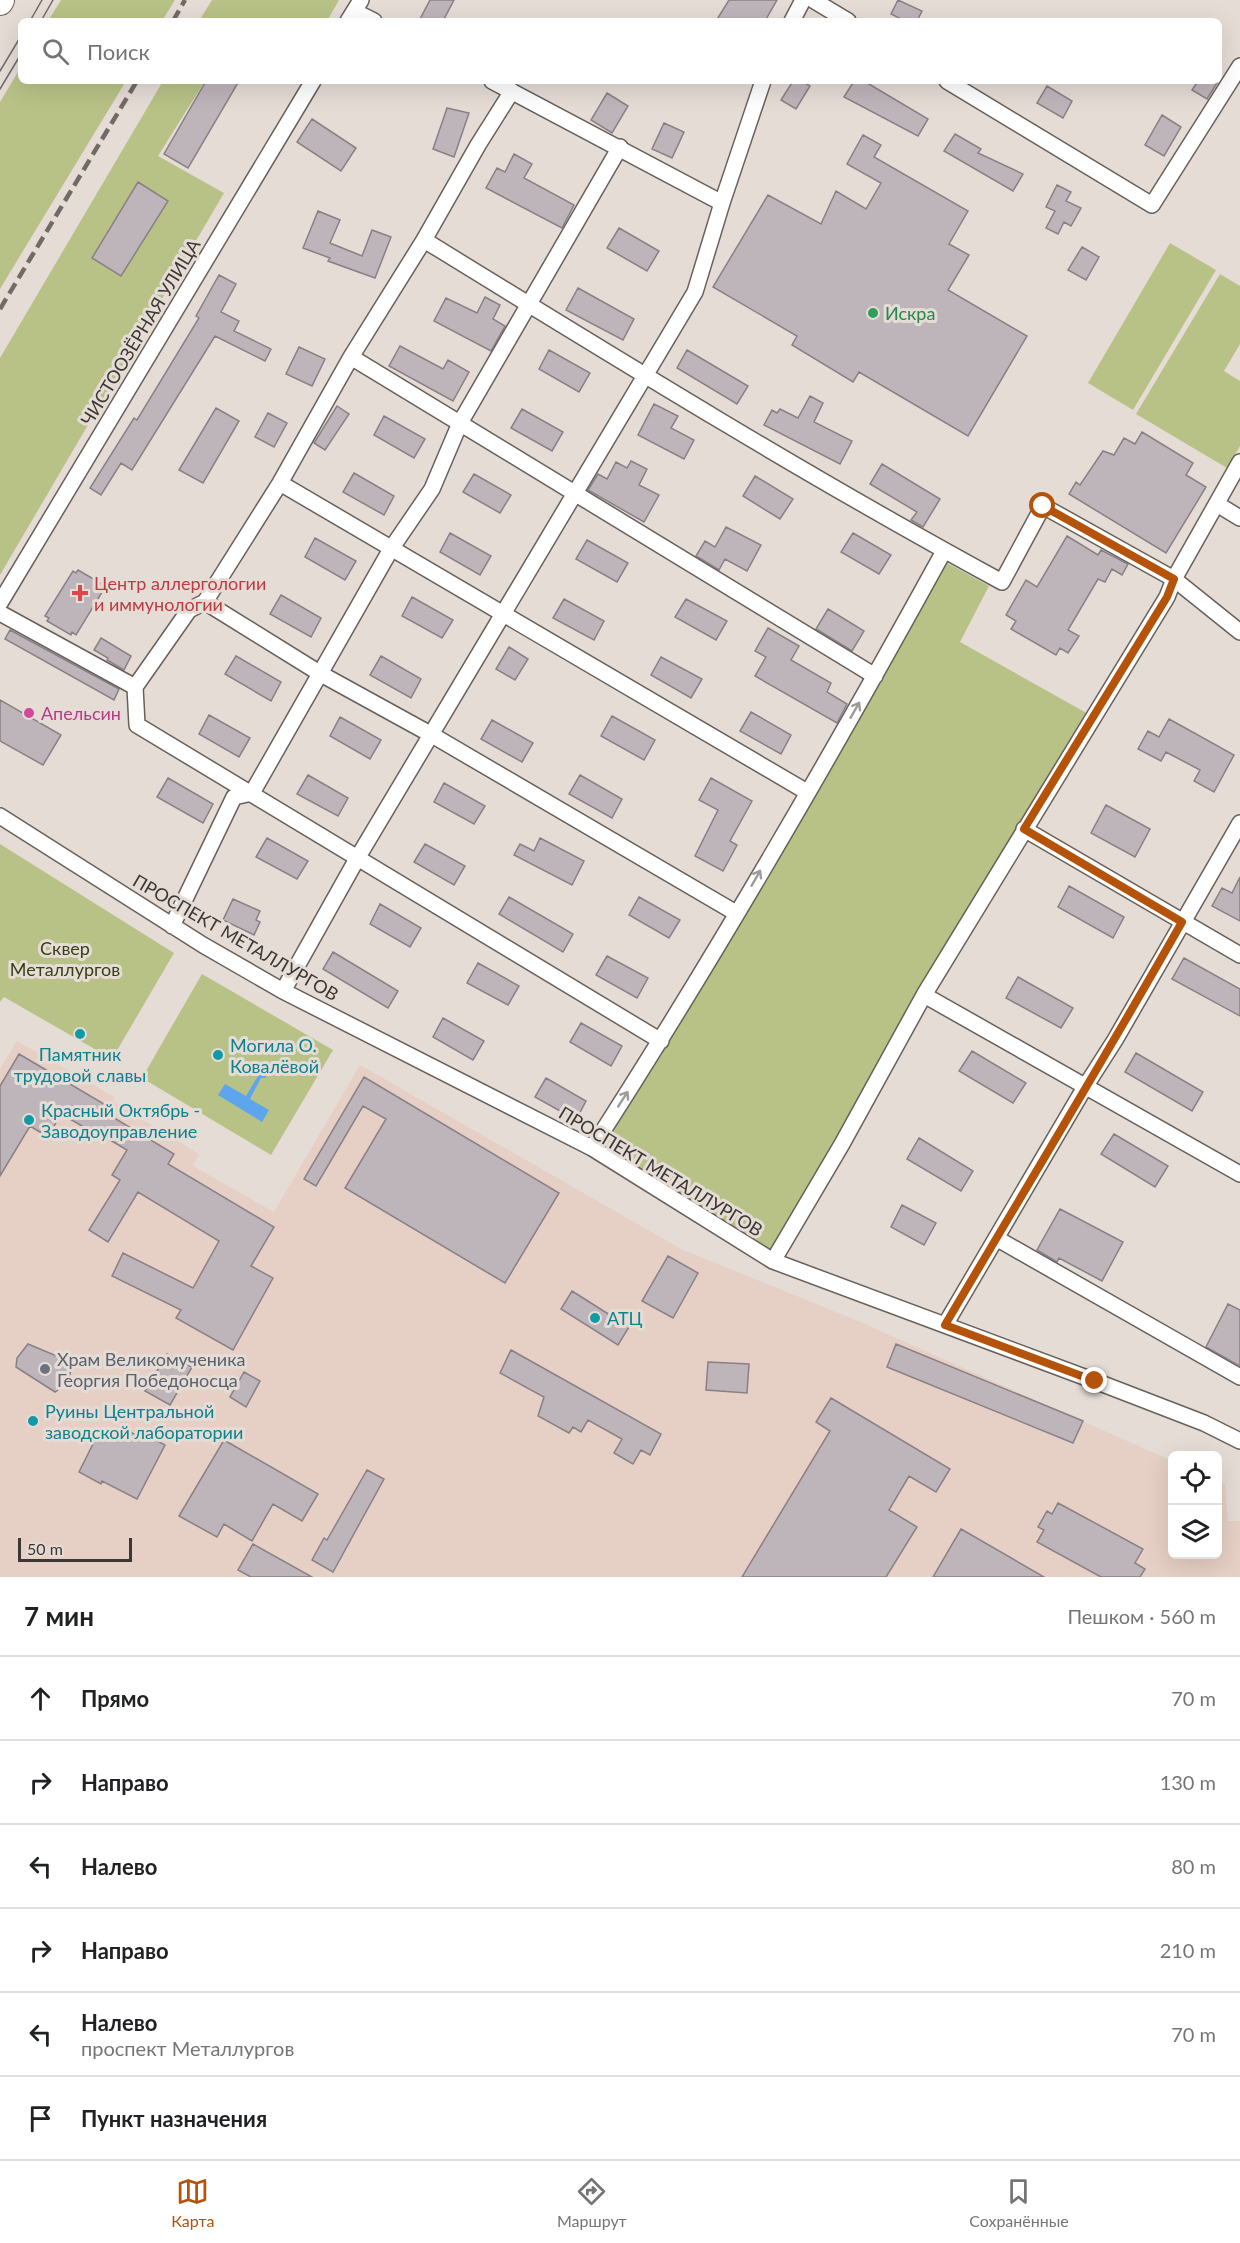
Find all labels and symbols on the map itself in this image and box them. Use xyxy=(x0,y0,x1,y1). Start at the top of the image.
street label: ЧИСТООЗЁРНАЯ УЛИЦА xyxy=(76,234,205,429)
place label: Искра xyxy=(885,302,935,324)
marker: Искра xyxy=(866,306,880,320)
route start xyxy=(1029,492,1055,518)
place label: Центр аллергологии и иммунологии xyxy=(94,572,266,615)
marker: Центр аллергологии и иммунологии xyxy=(71,584,89,602)
place label: Апельсин xyxy=(41,702,121,724)
one-way arrow xyxy=(850,702,862,719)
marker: Апельсин xyxy=(22,706,36,720)
street label: ПРОСПЕКТ МЕТАЛЛУРГОВ xyxy=(129,869,343,1005)
one-way arrow xyxy=(751,870,763,887)
park label: Сквер Металлургов xyxy=(10,937,120,980)
marker: Памятник трудовой славы xyxy=(73,1027,87,1041)
place label: Могила О. Ковалёвой xyxy=(230,1034,319,1077)
place label: Памятник трудовой славы xyxy=(14,1043,146,1086)
marker: Могила О. Ковалёвой xyxy=(211,1048,225,1062)
one-way arrow xyxy=(618,1091,630,1108)
place label: Красный Октябрь - Заводоуправление xyxy=(41,1099,200,1142)
street label: ПРОСПЕКТ МЕТАЛЛУРГОВ xyxy=(555,1101,767,1241)
marker: Красный Октябрь - Заводоуправление xyxy=(22,1113,36,1127)
place label: АТЦ xyxy=(607,1307,643,1329)
marker: АТЦ xyxy=(588,1311,602,1325)
place label: Храм Великомученика Георгия Победоносца xyxy=(57,1348,245,1391)
marker: Храм Великомученика Георгия Победоносца xyxy=(38,1362,52,1376)
route end xyxy=(1081,1367,1107,1393)
place label: Руины Центральной заводской лаборатории xyxy=(45,1400,243,1443)
marker: Руины Центральной заводской лаборатории xyxy=(26,1414,40,1428)
scale bar xyxy=(18,1535,132,1562)

